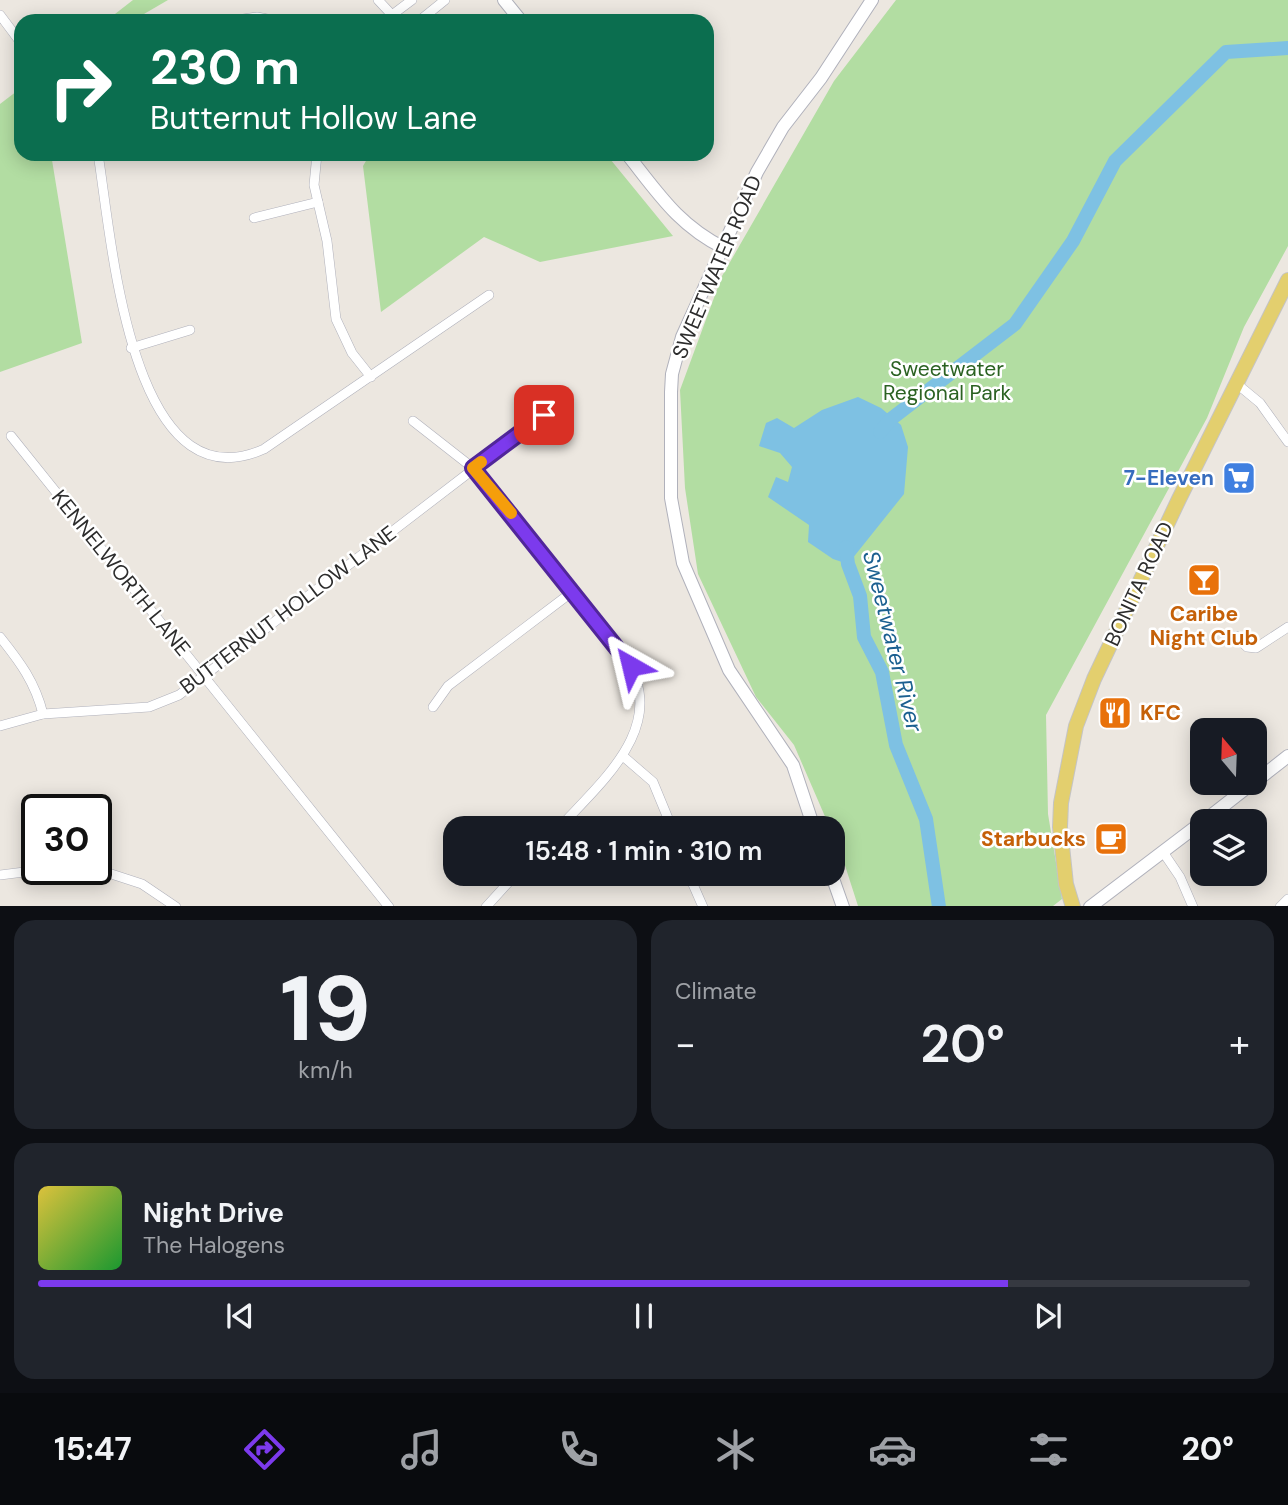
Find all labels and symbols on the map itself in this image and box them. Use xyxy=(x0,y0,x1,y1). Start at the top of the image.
street label: SWEETWATER ROAD xyxy=(666,171,768,363)
park label: Sweetwater Regional Park xyxy=(883,355,1011,407)
pin xyxy=(514,385,574,445)
supermarket icon: 7-Eleven xyxy=(1220,459,1258,497)
place label: 7-Eleven xyxy=(1124,464,1214,492)
street label: KENNELWORTH LANE xyxy=(45,484,197,662)
street label: BONITA ROAD xyxy=(1098,517,1180,651)
street label: BUTTERNUT HOLLOW LANE xyxy=(174,519,402,701)
water label: Sweetwater River xyxy=(856,547,930,736)
bar icon: Caribe Night Club xyxy=(1185,561,1223,599)
place label: Caribe Night Club xyxy=(1150,600,1258,652)
position arrow xyxy=(594,629,668,703)
restaurant icon: KFC xyxy=(1096,694,1134,732)
place label: KFC xyxy=(1140,699,1181,727)
north arrow xyxy=(1190,718,1267,794)
speed limit sign: 30 xyxy=(21,794,112,885)
cafe icon: Starbucks xyxy=(1092,820,1130,858)
place label: Starbucks xyxy=(981,825,1086,853)

